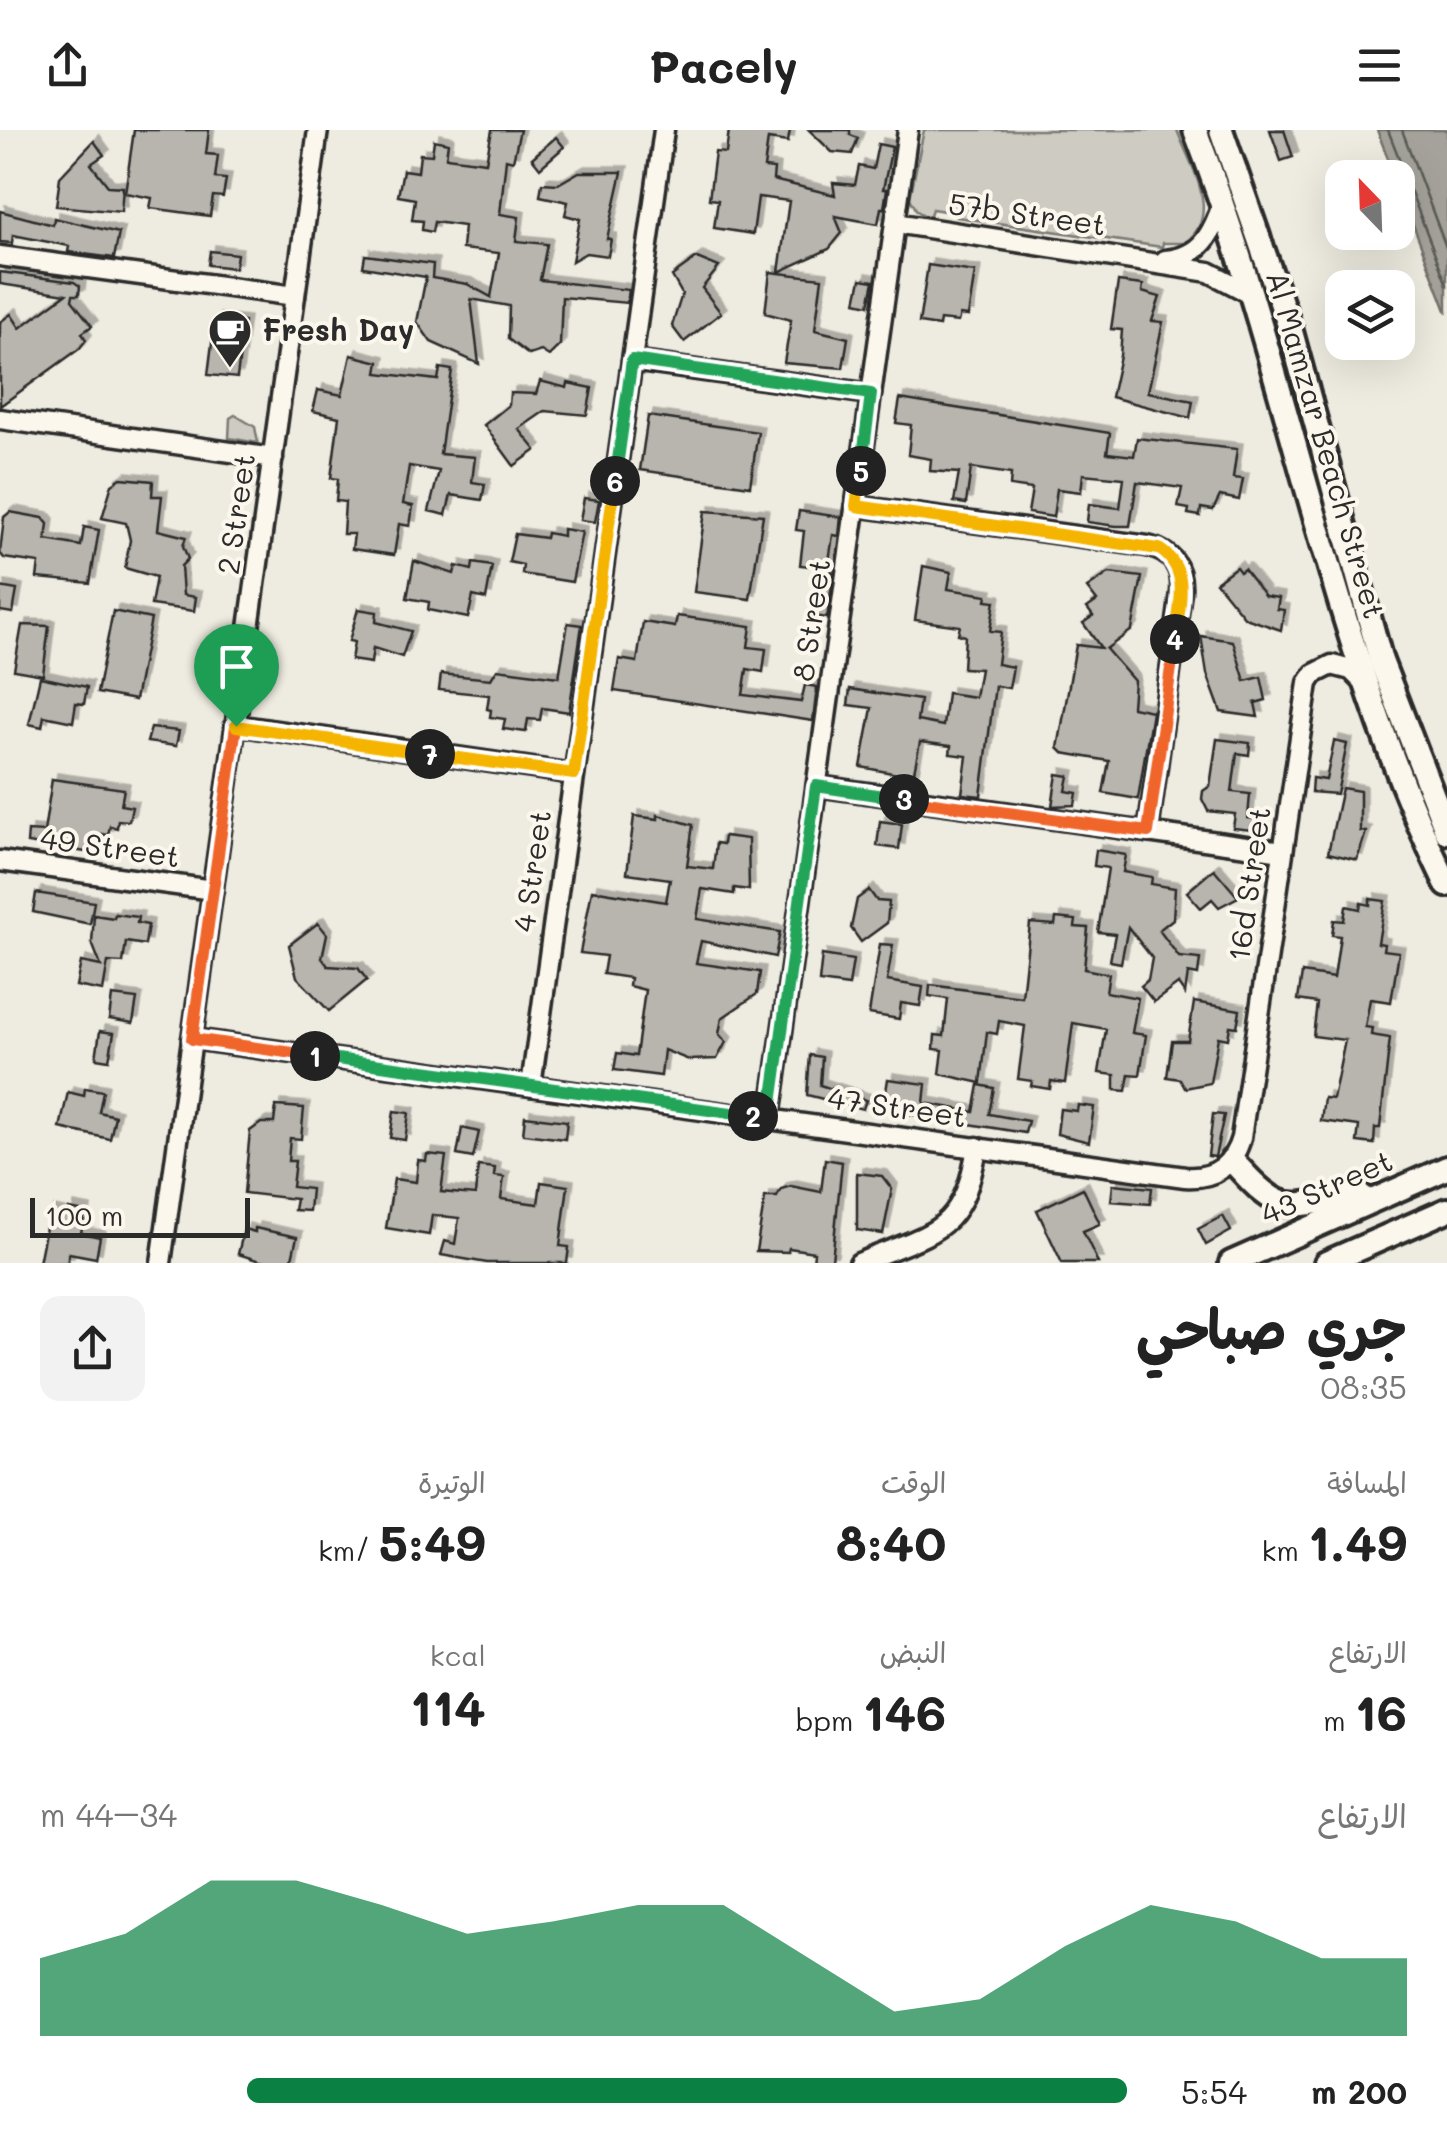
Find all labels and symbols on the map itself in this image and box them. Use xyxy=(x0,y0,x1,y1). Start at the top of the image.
north arrow xyxy=(1325,160,1415,250)
street label: 57b Street xyxy=(946,182,1108,244)
street label: Al Mamzar Beach Street xyxy=(1258,266,1396,623)
cafe icon: Fresh Day xyxy=(207,308,253,369)
place label: Fresh Day xyxy=(262,309,414,349)
pin: 5 xyxy=(836,446,886,496)
street label: 2 Street xyxy=(207,451,263,577)
pin: 6 xyxy=(590,456,640,506)
street label: 8 Street xyxy=(782,556,838,684)
pin: 4 xyxy=(1150,614,1200,664)
pin xyxy=(194,624,279,727)
pin: 7 xyxy=(405,729,455,779)
pin: 3 xyxy=(879,774,929,824)
street label: 16d Street xyxy=(1217,804,1279,964)
street label: 4 Street xyxy=(503,807,559,934)
street label: 49 Street xyxy=(38,816,183,876)
pin: 1 xyxy=(290,1031,340,1081)
street label: 47 Street xyxy=(825,1077,969,1136)
pin: 2 xyxy=(728,1091,778,1141)
street label: 43 Street xyxy=(1254,1139,1398,1233)
scale bar xyxy=(30,1193,250,1238)

